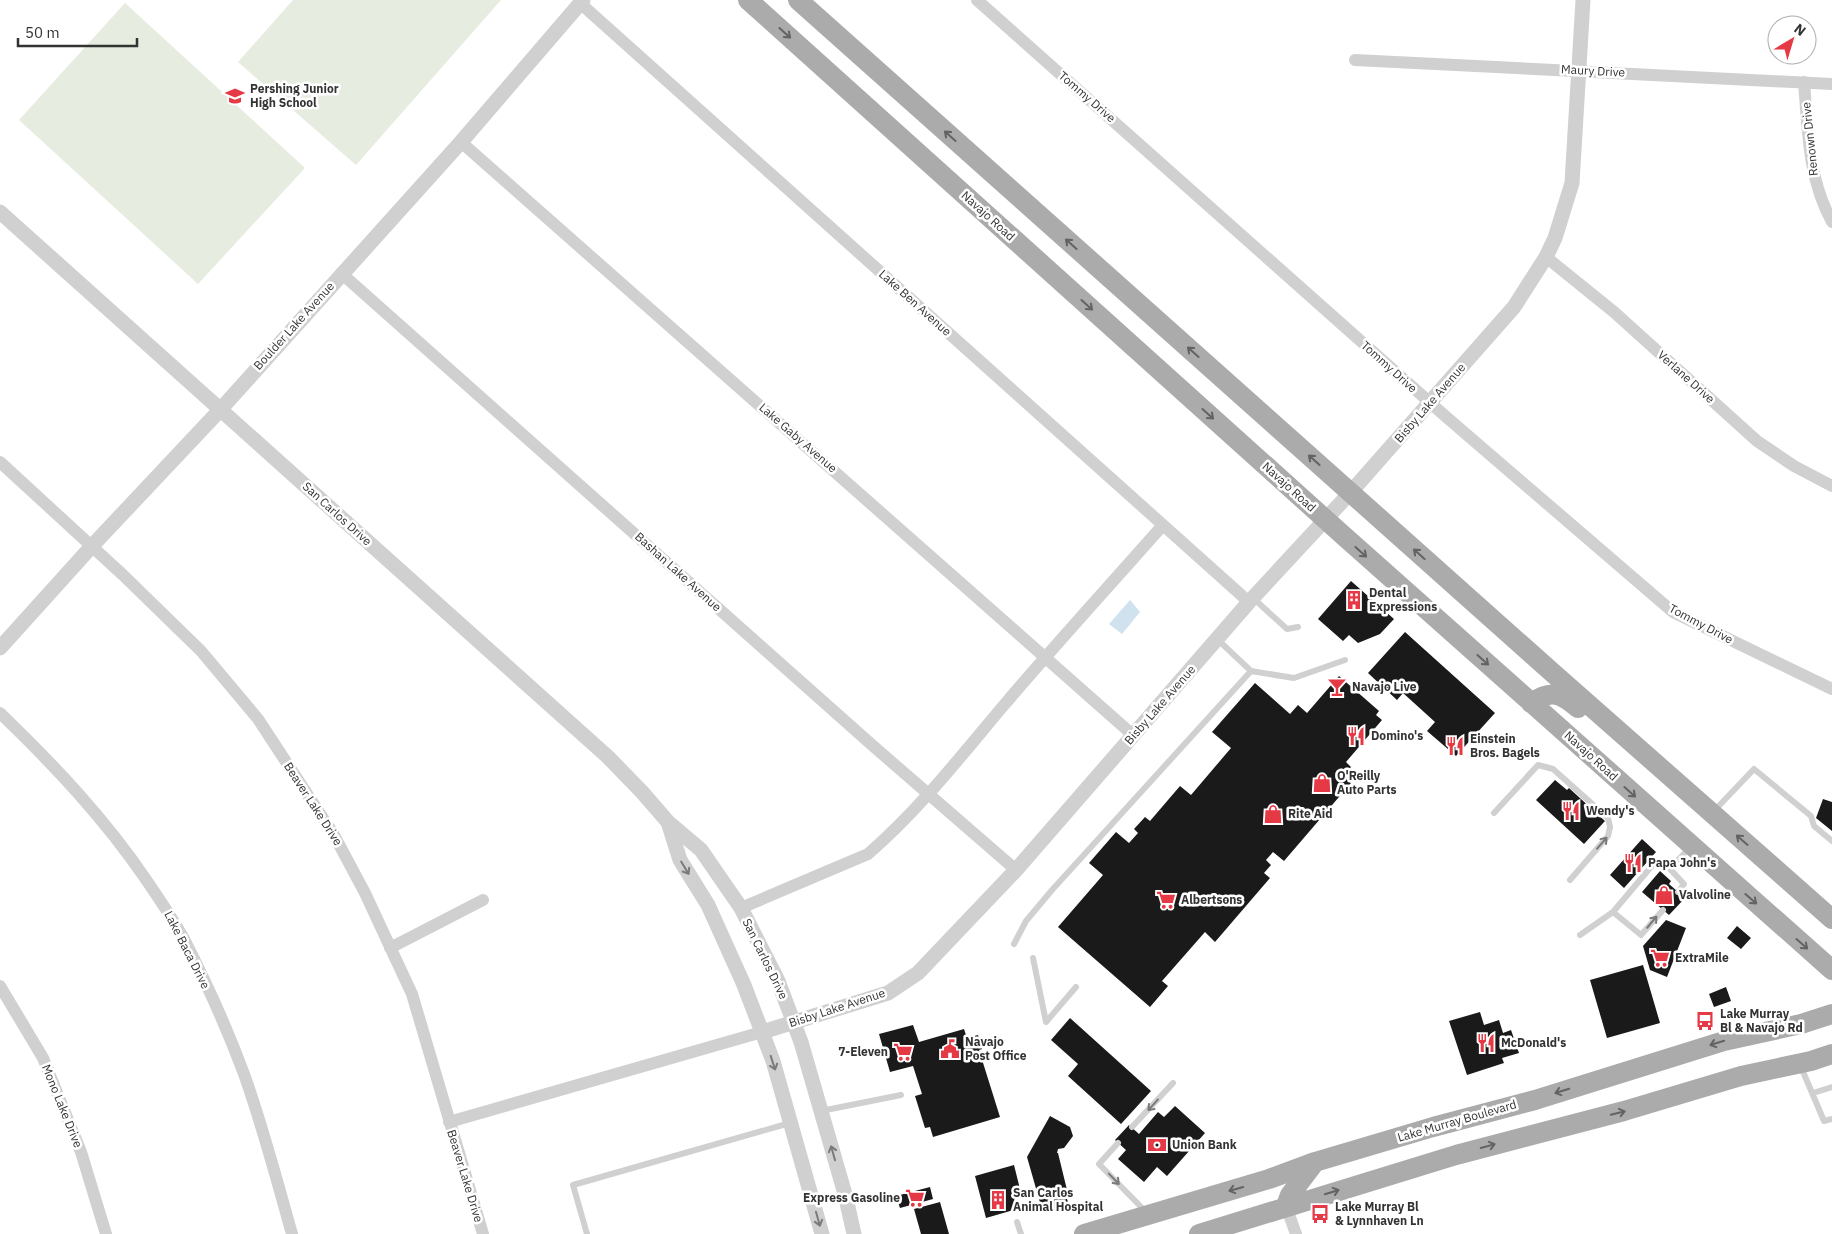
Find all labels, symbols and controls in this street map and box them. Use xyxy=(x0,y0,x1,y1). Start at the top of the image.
scale bar xyxy=(18,15,136,47)
north arrow xyxy=(1767,15,1817,65)
text: N xyxy=(1790,20,1810,40)
text: 50 m xyxy=(25,23,60,42)
one-way arrow xyxy=(778,27,791,38)
street label: Maury Drive xyxy=(1561,61,1626,80)
street label: Tommy Drive xyxy=(1056,68,1119,126)
place label: Pershing Junior High School xyxy=(250,81,339,110)
school or university icon: Pershing Junior High School xyxy=(224,85,246,107)
street label: Renown Drive xyxy=(1798,101,1821,177)
one-way arrow xyxy=(944,130,957,142)
street label: Navajo Road xyxy=(958,188,1018,244)
one-way arrow xyxy=(1065,238,1078,250)
street label: Lake Ben Avenue xyxy=(876,266,955,339)
street label: Boulder Lake Avenue xyxy=(250,278,337,373)
one-way arrow xyxy=(1081,300,1094,311)
street label: Tommy Drive xyxy=(1358,338,1421,396)
one-way arrow xyxy=(1186,346,1199,358)
street label: Verlane Drive xyxy=(1655,347,1718,406)
street label: Bisby Lake Avenue xyxy=(1391,360,1468,445)
street label: Lake Gaby Avenue xyxy=(756,400,841,476)
one-way arrow xyxy=(1202,408,1215,420)
one-way arrow xyxy=(1308,454,1321,466)
street label: Navajo Road xyxy=(1259,459,1319,515)
street label: San Carlos Drive xyxy=(300,479,375,549)
street label: Bashan Lake Avenue xyxy=(632,529,725,615)
one-way arrow xyxy=(1355,546,1368,558)
one-way arrow xyxy=(1413,548,1426,560)
place label: Dental Expressions xyxy=(1369,585,1437,614)
building icon: Dental Expressions xyxy=(1343,589,1365,611)
street label: Tommy Drive xyxy=(1667,600,1736,647)
one-way arrow xyxy=(1476,654,1489,666)
street label: Bisby Lake Avenue xyxy=(1121,662,1198,747)
bar icon: Navajo Live xyxy=(1326,676,1348,698)
place label: Navajo Live xyxy=(1352,679,1417,694)
restaurant icon: Domino's xyxy=(1345,725,1367,747)
place label: Domino's xyxy=(1371,728,1423,743)
street label: Navajo Road xyxy=(1561,728,1621,784)
place label: Einstein Bros. Bagels xyxy=(1470,731,1540,760)
restaurant icon: Einstein Bros. Bagels xyxy=(1444,735,1466,757)
street label: Beaver Lake Drive xyxy=(281,759,346,848)
place label: O'Reilly Auto Parts xyxy=(1337,768,1397,797)
shop icon: O'Reilly Auto Parts xyxy=(1311,772,1333,794)
one-way arrow xyxy=(1623,786,1636,797)
restaurant icon: Wendy's xyxy=(1560,800,1582,822)
shop icon: Rite Aid xyxy=(1262,803,1284,825)
place label: Wendy's xyxy=(1586,803,1634,818)
place label: Rite Aid xyxy=(1288,806,1333,821)
one-way arrow xyxy=(1735,834,1748,846)
one-way arrow xyxy=(1597,836,1608,849)
restaurant icon: Papa John's xyxy=(1622,852,1644,874)
place label: Papa John's xyxy=(1648,855,1716,870)
one-way arrow xyxy=(680,860,690,874)
shop icon: Valvoline xyxy=(1653,884,1675,906)
place label: Valvoline xyxy=(1679,887,1731,902)
supermarket icon: Albertsons xyxy=(1155,889,1177,911)
place label: Albertsons xyxy=(1181,892,1242,907)
one-way arrow xyxy=(1745,894,1758,905)
street label: Lake Baca Drive xyxy=(161,908,214,992)
street label: San Carlos Drive xyxy=(739,916,792,1002)
one-way arrow xyxy=(1646,916,1657,929)
one-way arrow xyxy=(1795,938,1808,949)
supermarket icon: ExtraMile xyxy=(1649,947,1671,969)
place label: ExtraMile xyxy=(1675,950,1729,965)
street label: Bisby Lake Avenue xyxy=(787,985,887,1030)
place label: Lake Murray Bl & Navajo Rd xyxy=(1720,1006,1803,1035)
bus stop icon: Lake Murray Bl & Navajo Rd xyxy=(1694,1010,1716,1032)
restaurant icon: McDonald's xyxy=(1475,1032,1497,1054)
place label: Navajo Post Office xyxy=(965,1034,1027,1063)
place label: McDonald's xyxy=(1501,1035,1566,1050)
public building icon: Navajo Post Office xyxy=(939,1038,961,1060)
one-way arrow xyxy=(1709,1039,1725,1049)
supermarket icon: 7-Eleven xyxy=(892,1041,914,1063)
place label: 7-Eleven xyxy=(838,1044,888,1059)
one-way arrow xyxy=(769,1055,778,1070)
street label: Mono Lake Drive xyxy=(39,1062,86,1150)
one-way arrow xyxy=(1554,1087,1570,1097)
street label: Lake Murray Boulevard xyxy=(1396,1096,1518,1145)
one-way arrow xyxy=(1147,1098,1158,1111)
one-way arrow xyxy=(1609,1107,1625,1117)
street label: Beaver Lake Drive xyxy=(444,1128,487,1224)
bank icon: Union Bank xyxy=(1146,1134,1168,1156)
place label: Union Bank xyxy=(1172,1137,1237,1152)
one-way arrow xyxy=(1480,1141,1496,1151)
one-way arrow xyxy=(828,1145,838,1161)
one-way arrow xyxy=(1108,1173,1120,1185)
place label: San Carlos Animal Hospital xyxy=(1013,1185,1103,1214)
one-way arrow xyxy=(1228,1185,1244,1195)
supermarket icon: Express Gasoline xyxy=(904,1187,926,1209)
one-way arrow xyxy=(1324,1187,1340,1197)
building icon: San Carlos Animal Hospital xyxy=(987,1189,1009,1211)
place label: Express Gasoline xyxy=(803,1190,900,1205)
place label: Lake Murray Bl & Lynnhaven Ln xyxy=(1335,1199,1424,1228)
bus stop icon: Lake Murray Bl & Lynnhaven Ln xyxy=(1309,1203,1331,1225)
one-way arrow xyxy=(813,1211,823,1227)

